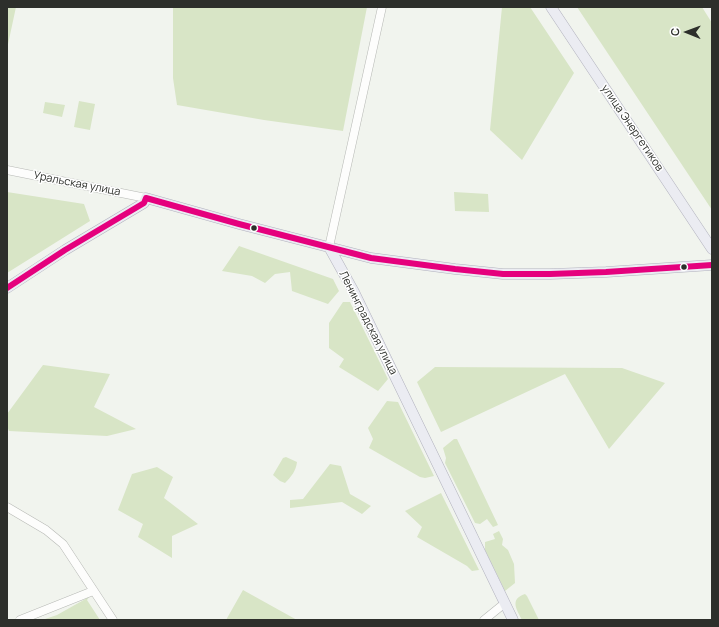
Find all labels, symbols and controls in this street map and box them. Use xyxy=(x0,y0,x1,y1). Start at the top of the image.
north arrow xyxy=(667,12,707,52)
text: С xyxy=(667,28,682,36)
street label: улица Энергетиков xyxy=(598,82,666,174)
street label: Уральская улица xyxy=(32,169,122,199)
unlabelled marker xyxy=(249,223,259,233)
unlabelled marker xyxy=(679,262,689,272)
street label: Ленинградская улица xyxy=(336,269,400,377)

